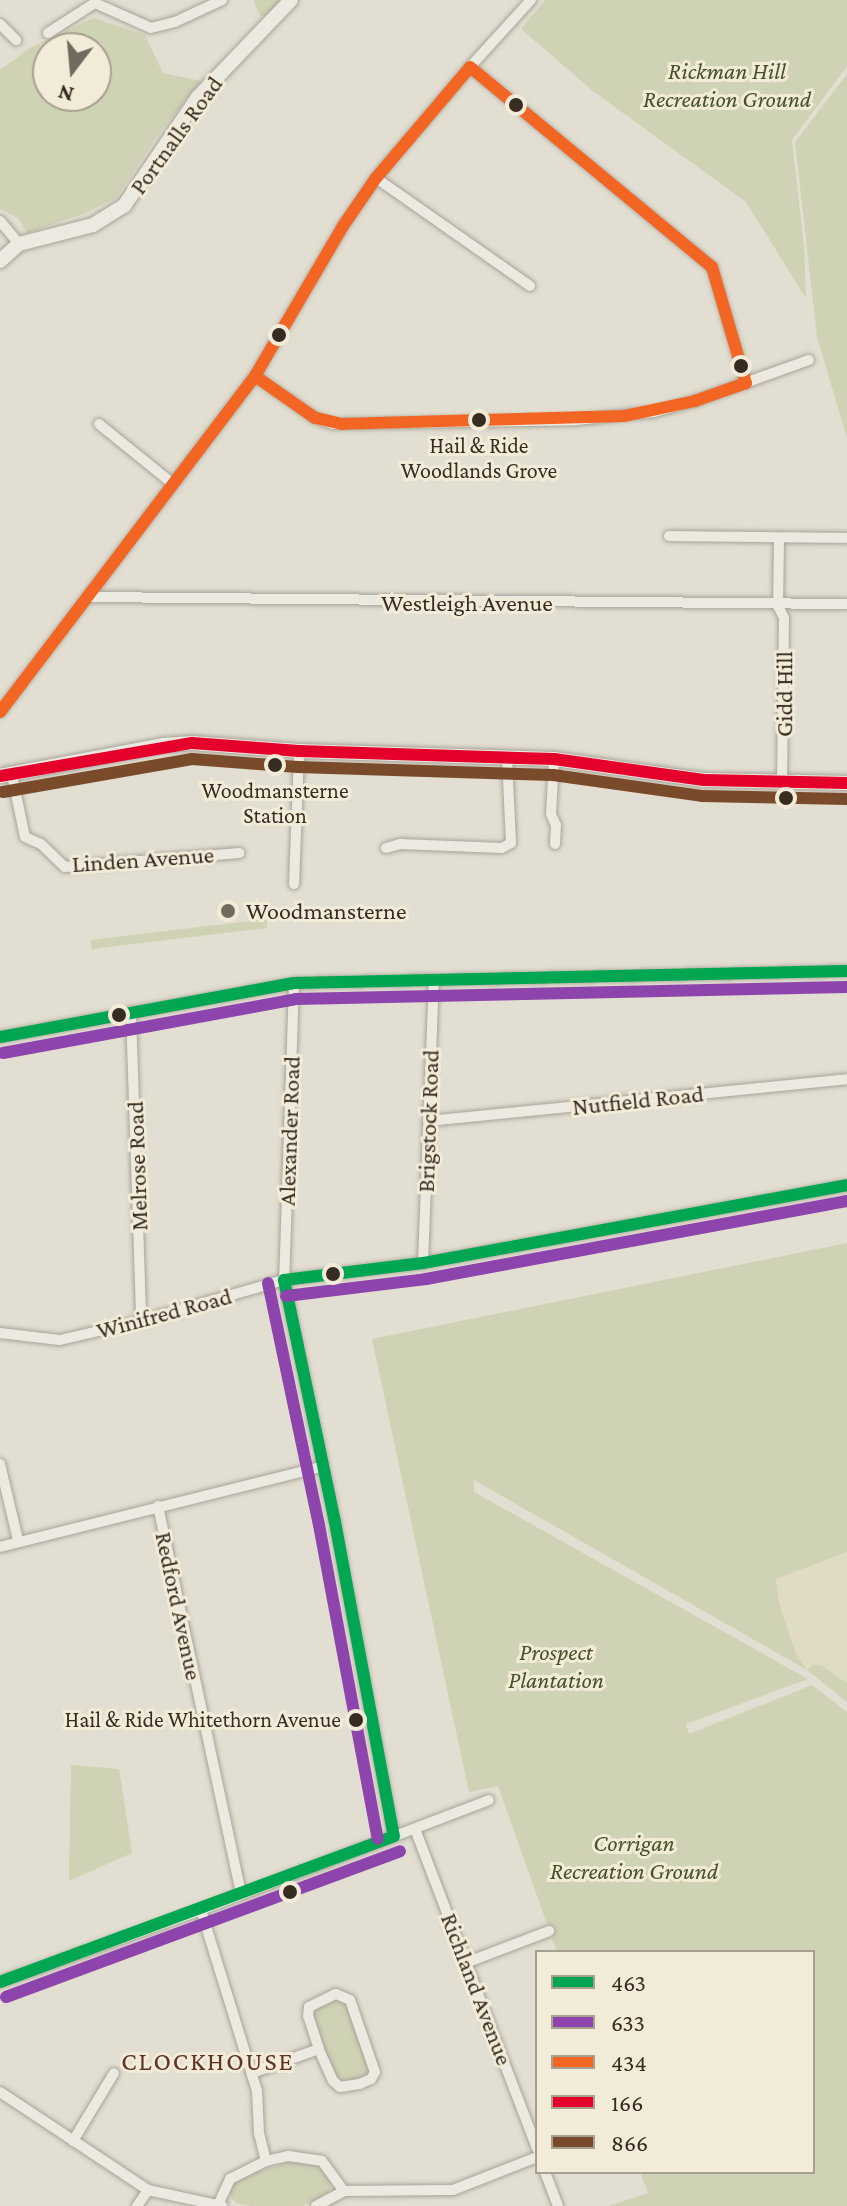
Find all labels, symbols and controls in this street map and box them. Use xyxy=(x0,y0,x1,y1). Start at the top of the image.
north arrow xyxy=(32,32,112,112)
park label: Rickman Hill Recreation Ground xyxy=(643,57,811,113)
street label: Portnalls Road xyxy=(123,70,229,200)
text: N xyxy=(55,80,76,108)
unlabelled marker xyxy=(508,97,524,113)
unlabelled marker xyxy=(271,327,287,343)
unlabelled marker xyxy=(733,358,749,374)
marker: Hail & Ride Woodlands Grove xyxy=(471,412,487,428)
place label: Hail & Ride Woodlands Grove xyxy=(401,432,557,484)
street label: Westleigh Avenue xyxy=(381,589,553,617)
street label: Gidd Hill xyxy=(770,651,798,737)
marker: Woodmansterne Station xyxy=(267,757,283,773)
place label: Woodmansterne Station xyxy=(201,777,349,828)
unlabelled marker xyxy=(778,790,794,806)
street label: Linden Avenue xyxy=(71,840,215,878)
place label: Woodmansterne xyxy=(246,897,406,925)
marker: Woodmansterne xyxy=(217,900,239,922)
unlabelled marker xyxy=(111,1007,127,1023)
street label: Brigstock Road xyxy=(411,1049,445,1193)
street label: Alexander Road xyxy=(272,1055,306,1207)
street label: Nutfield Road xyxy=(571,1079,705,1121)
street label: Melrose Road xyxy=(120,1101,154,1231)
unlabelled marker xyxy=(325,1266,341,1282)
street label: Winifred Road xyxy=(93,1281,235,1345)
street label: Redford Avenue xyxy=(149,1529,209,1683)
park label: Prospect Plantation xyxy=(508,1638,604,1694)
place label: Hail & Ride Whitethorn Avenue xyxy=(65,1707,341,1733)
marker: Hail & Ride Whitethorn Avenue xyxy=(348,1712,364,1728)
park label: Corrigan Recreation Ground xyxy=(550,1829,718,1885)
unlabelled marker xyxy=(282,1884,298,1900)
street label: Richland Avenue xyxy=(435,1909,519,2069)
legend xyxy=(535,1950,815,2174)
text: 463 xyxy=(611,1969,646,1996)
text: 633 xyxy=(611,2009,645,2036)
district label: CLOCKHOUSE xyxy=(121,2046,295,2078)
text: 434 xyxy=(611,2049,647,2076)
text: 166 xyxy=(611,2089,643,2116)
text: 866 xyxy=(611,2129,648,2156)

